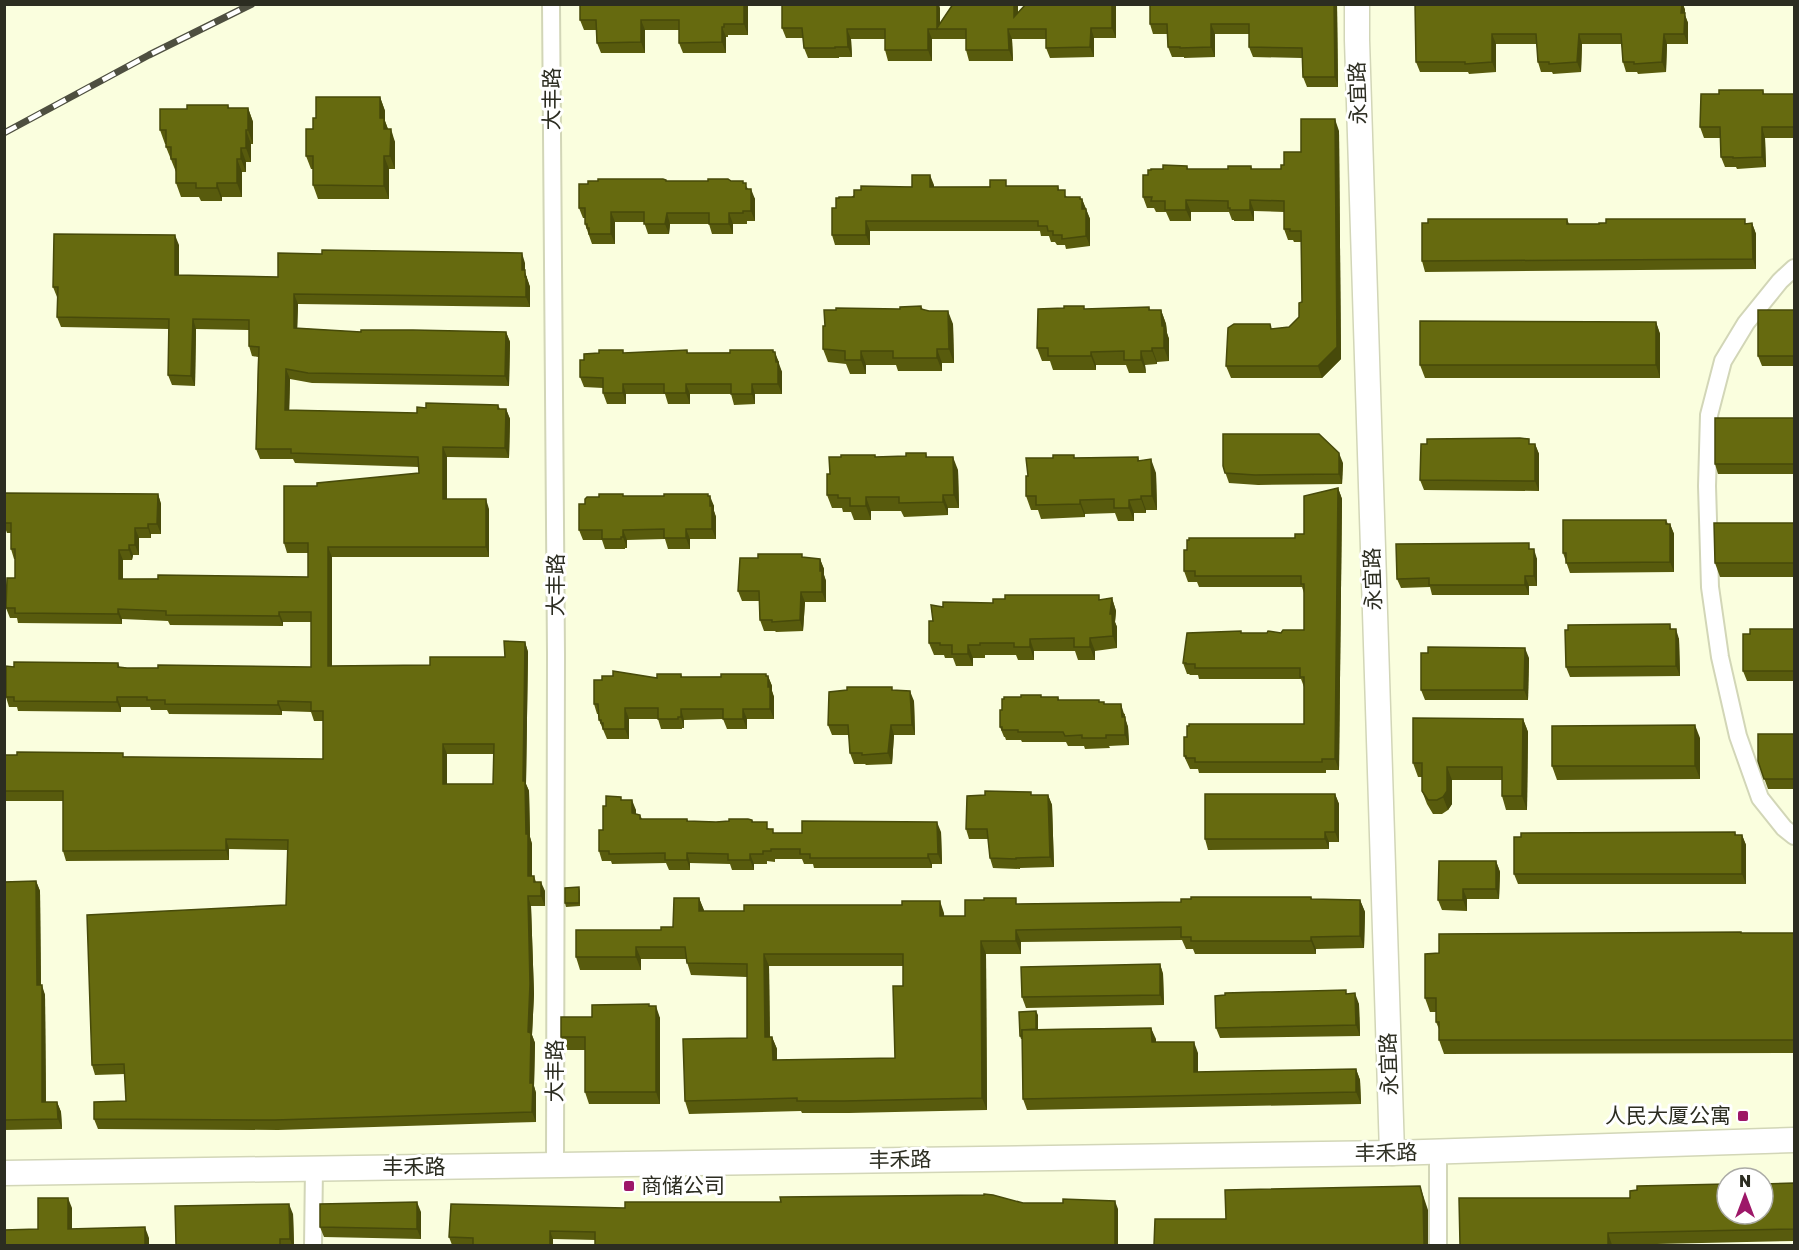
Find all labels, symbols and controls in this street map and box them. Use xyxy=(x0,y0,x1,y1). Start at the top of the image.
street label: 永宜路 xyxy=(1343,61,1371,125)
street label: 大丰路 xyxy=(538,68,564,131)
street label: 永宜路 xyxy=(1358,547,1386,611)
street label: 大丰路 xyxy=(542,554,568,617)
street label: 永宜路 xyxy=(1374,1032,1402,1096)
street label: 大丰路 xyxy=(541,1040,567,1103)
place label: 人民大厦公寓 xyxy=(1605,1102,1731,1128)
marker: 人民大厦公寓 xyxy=(1736,1109,1750,1123)
street label: 丰禾路 xyxy=(1354,1138,1418,1166)
street label: 丰禾路 xyxy=(868,1145,932,1173)
street label: 丰禾路 xyxy=(383,1153,446,1179)
north arrow xyxy=(1715,1166,1775,1226)
text: N xyxy=(1739,1171,1751,1191)
place label: 商储公司 xyxy=(641,1172,725,1198)
marker: 商储公司 xyxy=(622,1179,636,1193)

